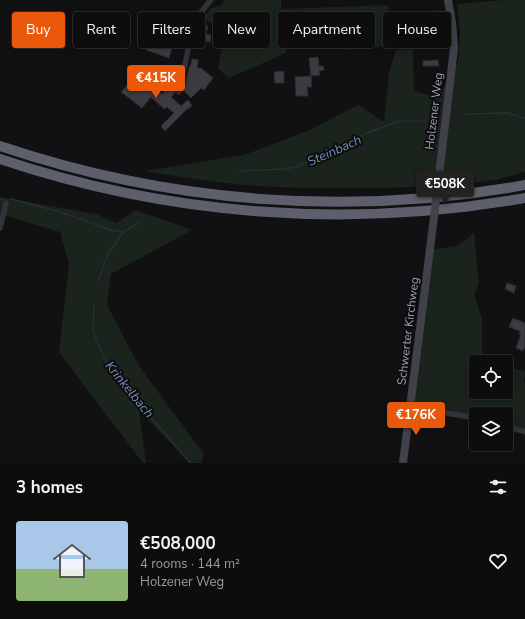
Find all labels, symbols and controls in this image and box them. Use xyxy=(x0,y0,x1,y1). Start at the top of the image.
chip: Buy xyxy=(12,12,65,48)
chip: Rent xyxy=(73,12,130,48)
chip: Filters xyxy=(138,12,205,48)
chip: New xyxy=(213,12,270,48)
chip: Apartment xyxy=(278,12,375,48)
chip: House xyxy=(383,12,451,48)
pin: €415K xyxy=(128,65,184,99)
text: €415K xyxy=(136,69,176,87)
street label: Holzener Weg xyxy=(421,71,447,151)
water label: Steinbach xyxy=(304,131,364,171)
pin: €508K xyxy=(417,171,473,205)
text: €508K xyxy=(425,175,465,193)
street label: Schwerter Kirchweg xyxy=(393,276,423,386)
map controls xyxy=(469,355,513,451)
button: locate xyxy=(469,355,513,399)
water label: Krinkelbach xyxy=(101,357,158,422)
pin: €176K xyxy=(388,402,444,436)
text: €176K xyxy=(396,406,436,424)
button: layers xyxy=(469,407,513,451)
text: 3 homes xyxy=(16,476,83,499)
icon: filters xyxy=(487,476,509,498)
text: €508,000 xyxy=(140,532,216,555)
icon: home xyxy=(48,537,96,585)
icon: heart xyxy=(487,550,509,572)
text: 4 rooms · 144 m² xyxy=(140,555,240,573)
text: Holzener Weg xyxy=(140,573,224,591)

